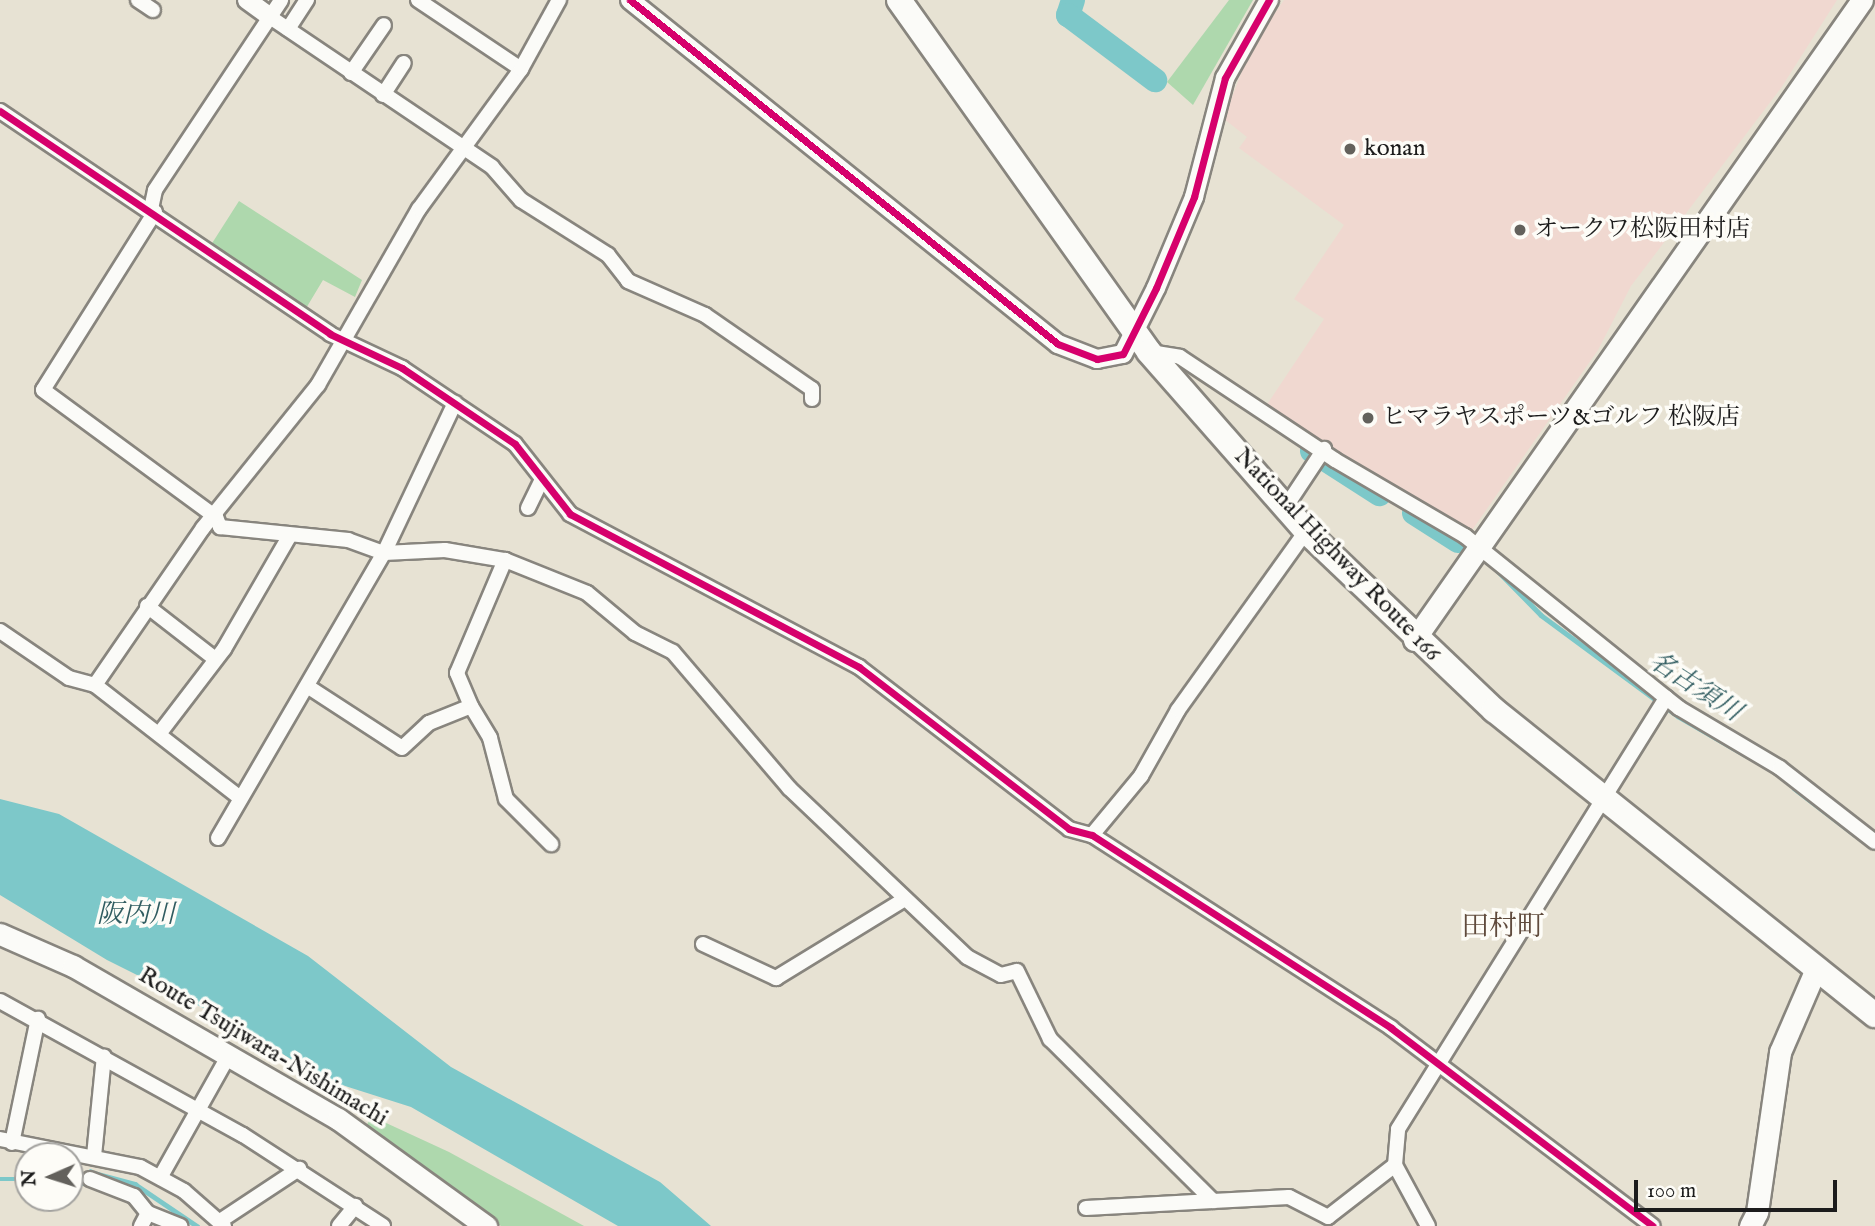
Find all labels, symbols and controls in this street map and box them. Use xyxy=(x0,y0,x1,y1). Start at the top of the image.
place label: konan xyxy=(1364,135,1425,163)
marker: konan xyxy=(1342,141,1358,157)
place label: オークワ松阪田村店 xyxy=(1534,216,1750,244)
marker: オークワ松阪田村店 xyxy=(1512,222,1528,238)
place label: ヒマラヤスポーツ&ゴルフ 松阪店 xyxy=(1382,404,1741,432)
marker: ヒマラヤスポーツ&ゴルフ 松阪店 xyxy=(1360,410,1376,426)
street label: National Highway Route 166 xyxy=(1228,442,1446,668)
water label: 名古須川 xyxy=(1643,646,1747,728)
water label: 阪内川 xyxy=(97,899,175,931)
district label: 田村町 xyxy=(1461,911,1545,945)
street label: Route Tsujiwara-Nishimachi xyxy=(133,961,393,1133)
north arrow xyxy=(14,1142,84,1212)
scale bar xyxy=(1637,1166,1840,1210)
text: N xyxy=(18,1169,42,1187)
text: 100 m xyxy=(1647,1178,1696,1205)

